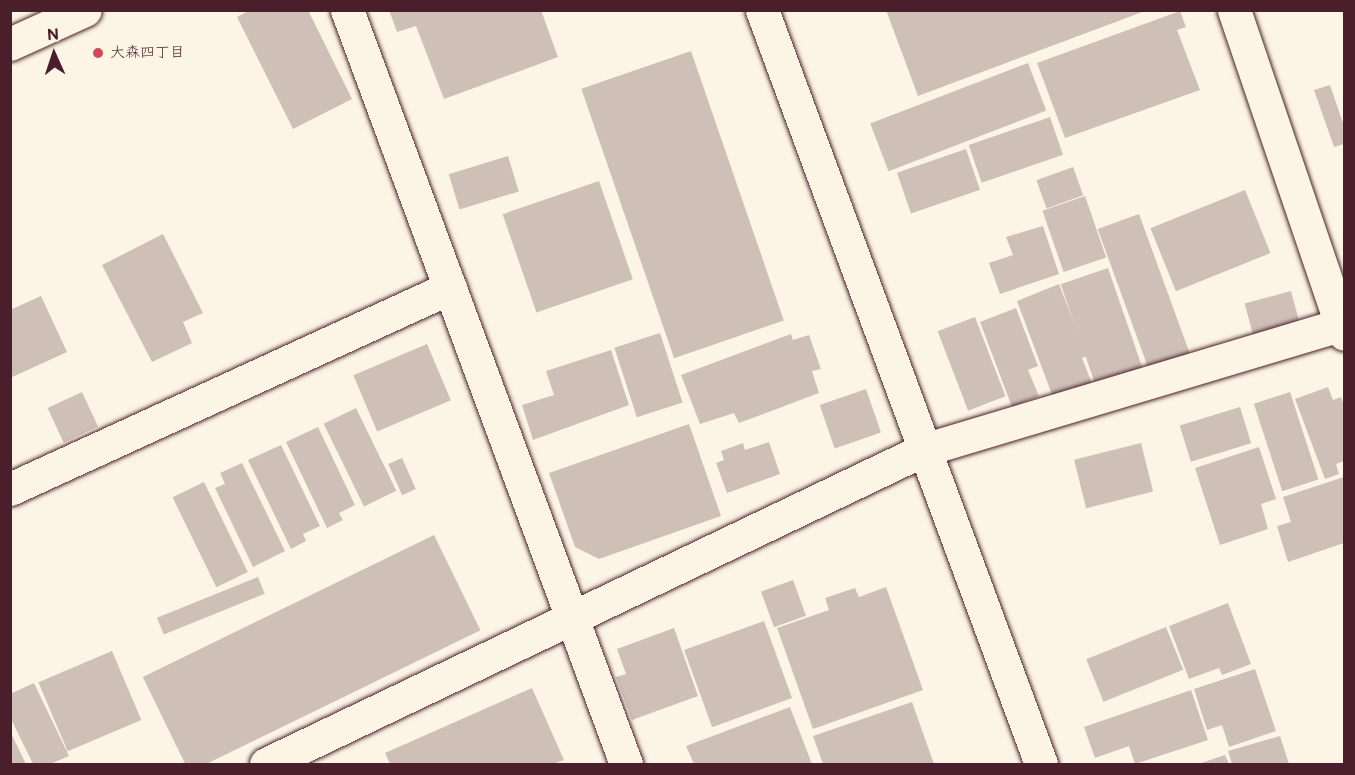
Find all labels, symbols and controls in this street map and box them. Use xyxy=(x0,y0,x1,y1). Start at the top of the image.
north arrow xyxy=(24,24,84,84)
text: N xyxy=(47,26,60,45)
place label: 大森四丁目 xyxy=(110,44,185,62)
marker: 大森四丁目 xyxy=(91,46,105,60)

